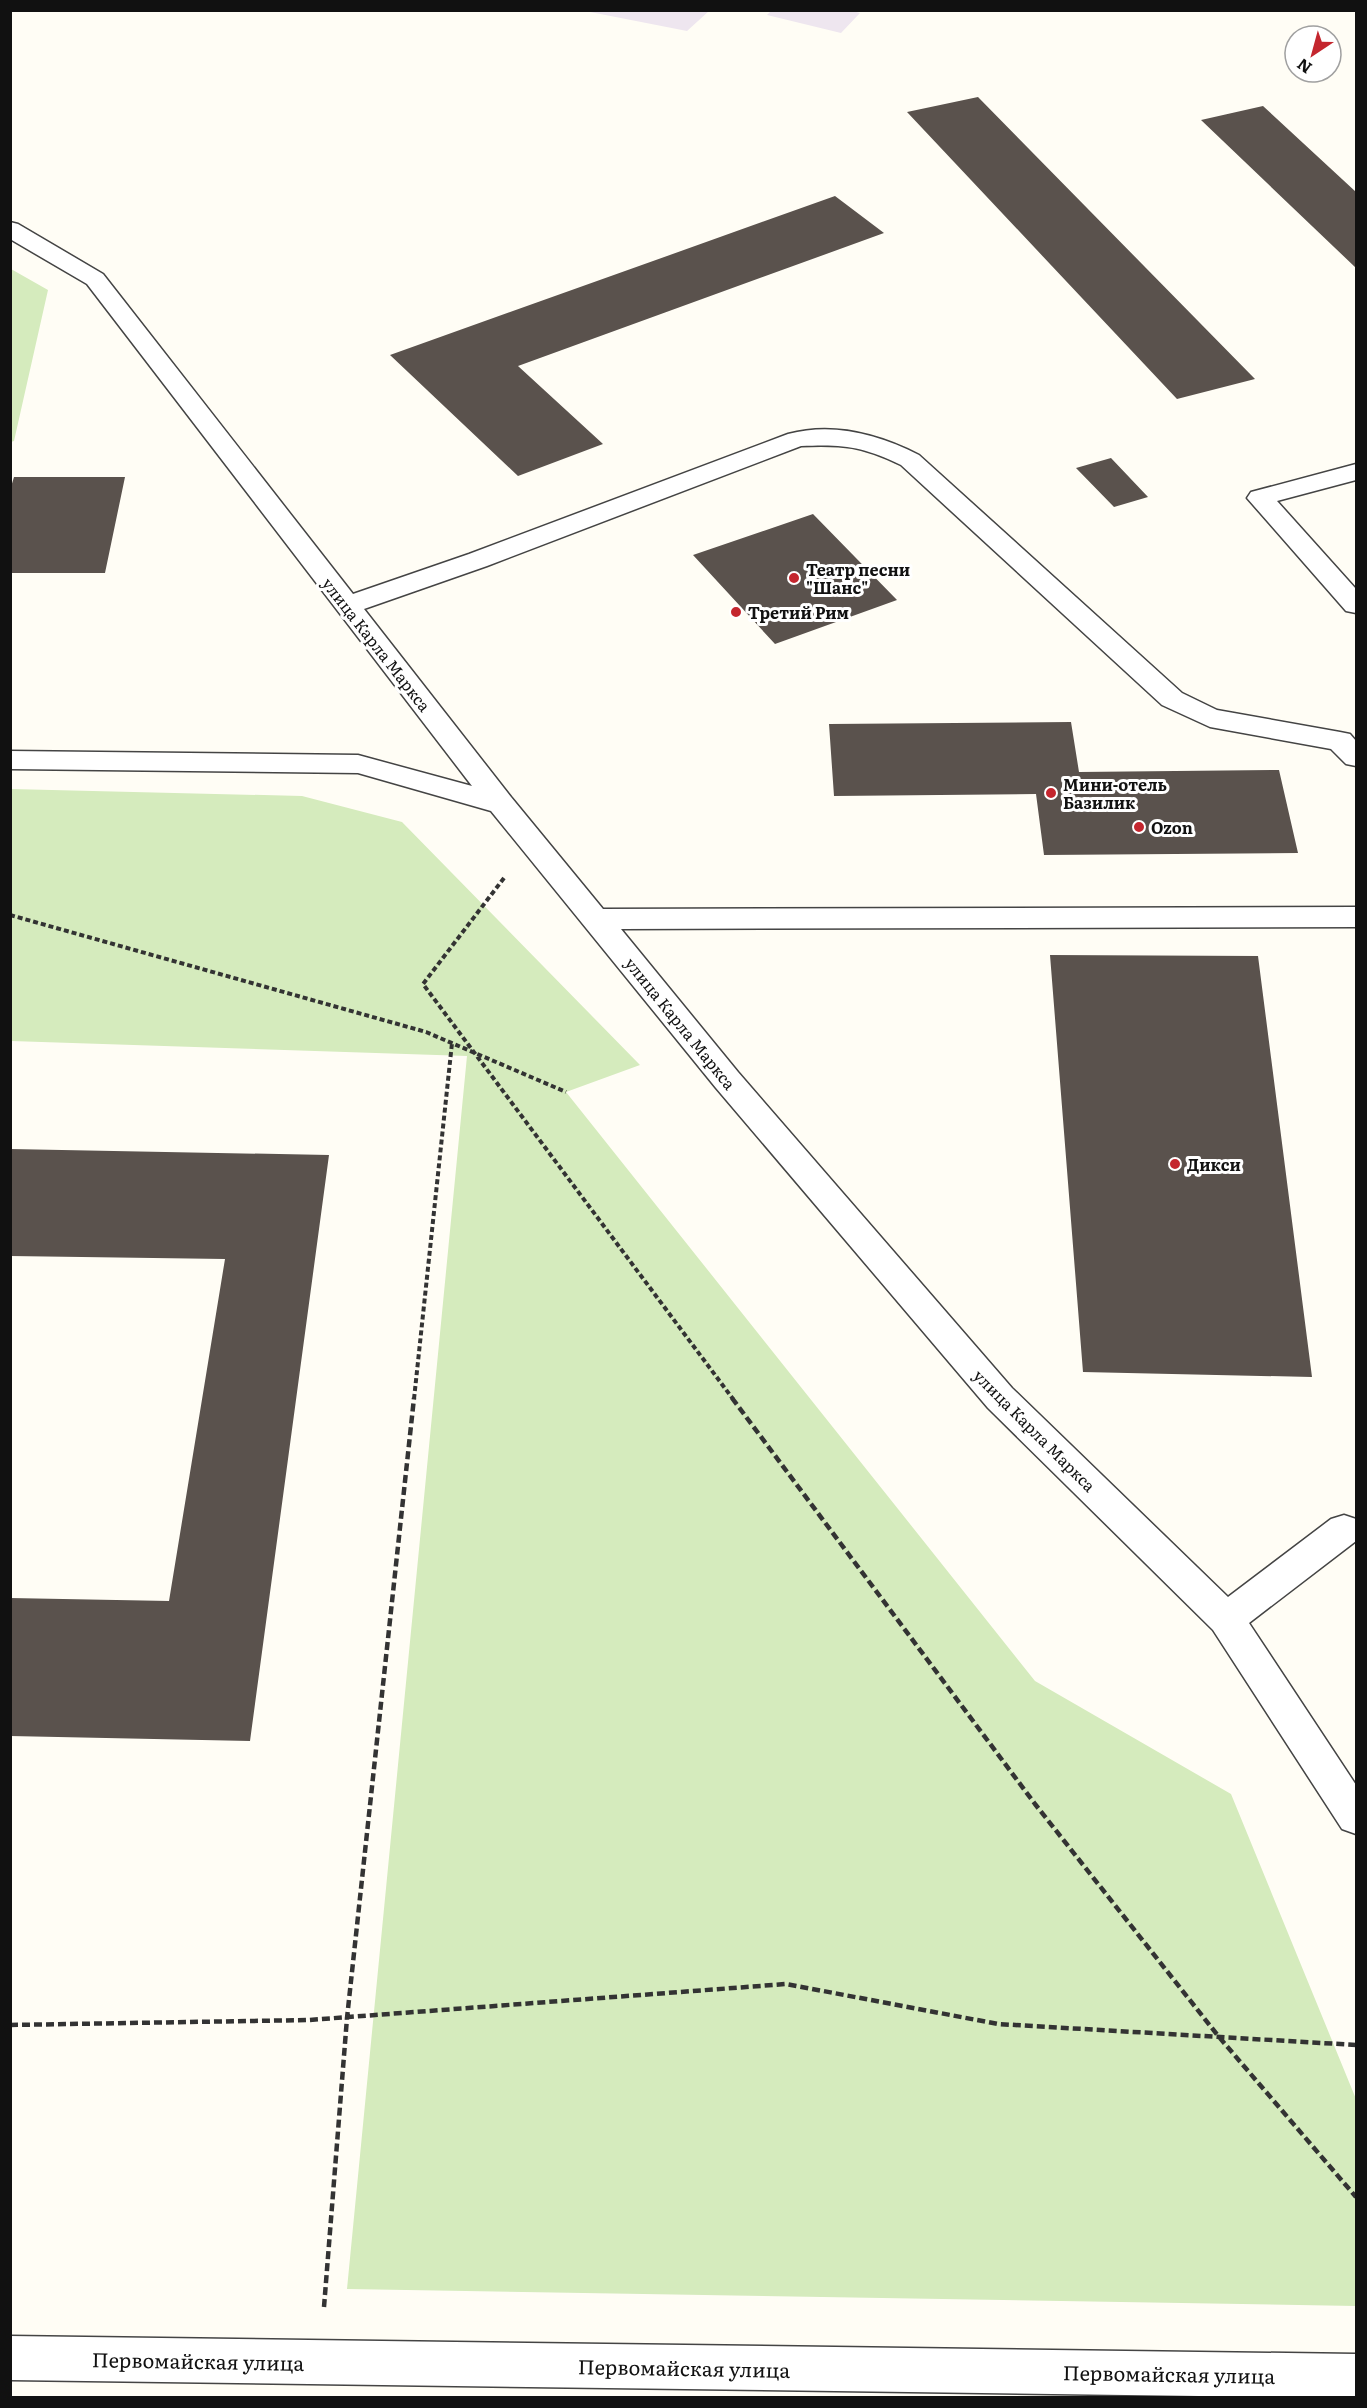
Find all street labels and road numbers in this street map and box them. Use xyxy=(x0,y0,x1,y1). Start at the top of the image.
street label: улица Карла Маркса xyxy=(317,572,437,716)
street label: улица Карла Маркса xyxy=(620,952,742,1095)
street label: улица Карла Маркса xyxy=(968,1363,1102,1497)
street label: Первомайская улица xyxy=(92,2343,305,2377)
street label: Первомайская улица xyxy=(578,2350,791,2384)
street label: Первомайская улица xyxy=(1063,2356,1276,2390)

